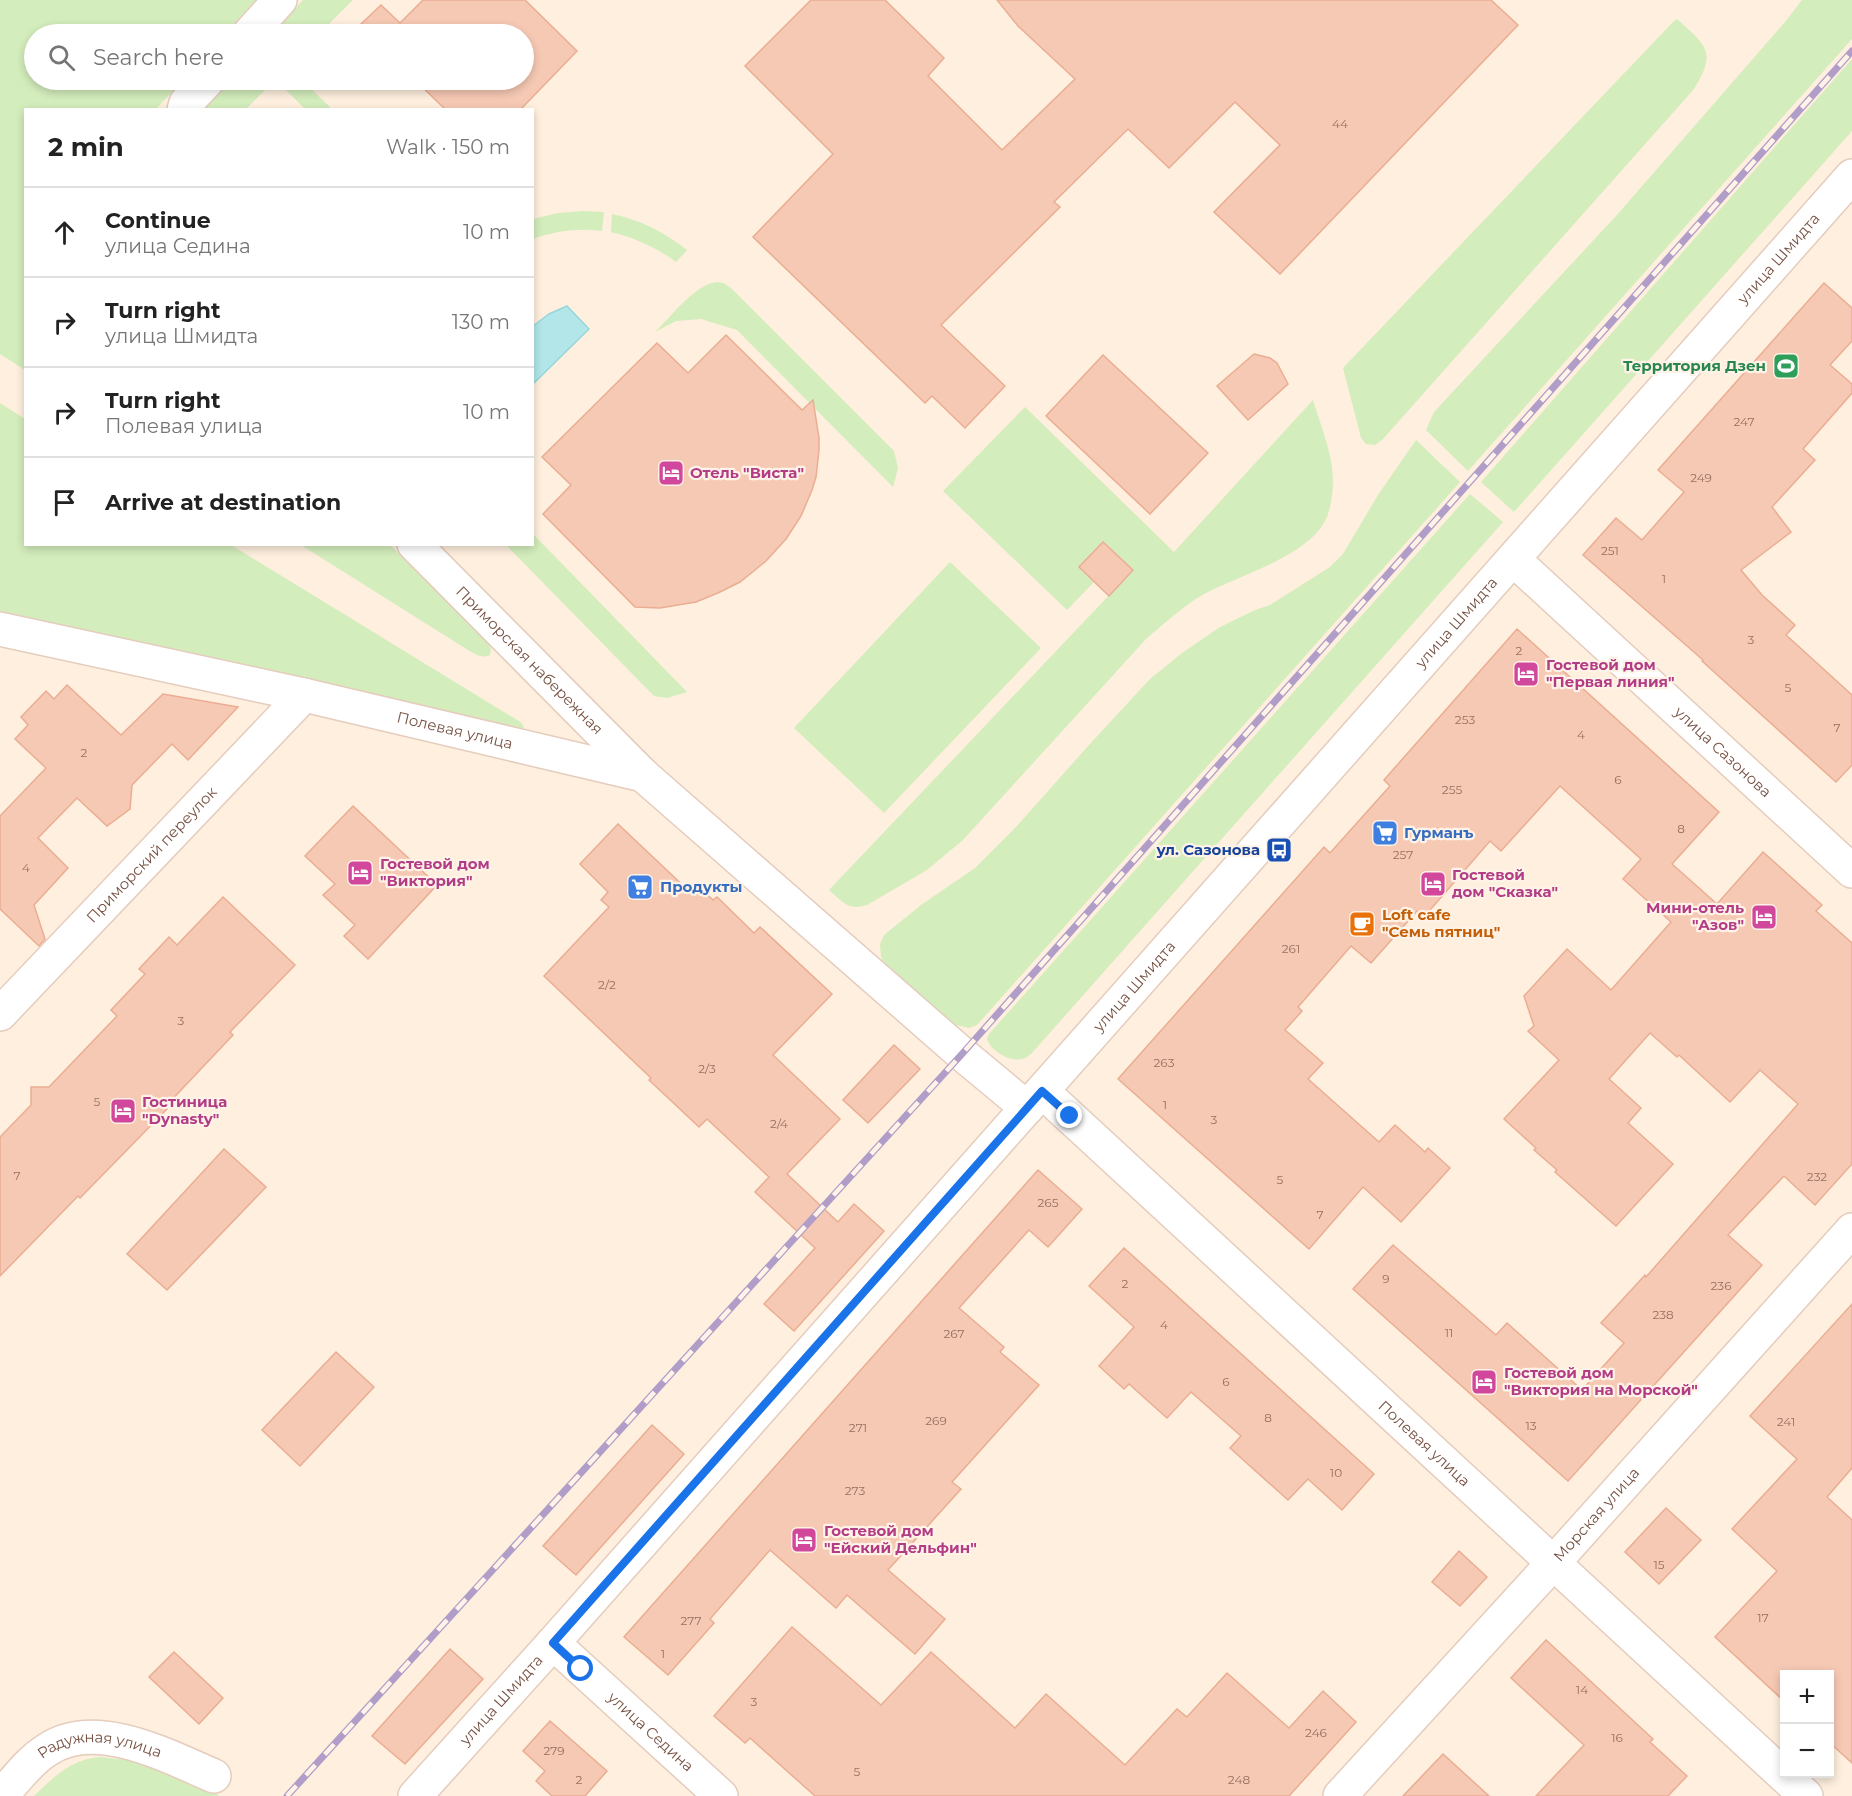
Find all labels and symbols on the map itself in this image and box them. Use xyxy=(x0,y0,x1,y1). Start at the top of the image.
house number: 44 xyxy=(1332,116,1348,131)
street label: улица Шмидта xyxy=(1732,209,1824,309)
sports icon: Территория Дзен xyxy=(1771,351,1801,381)
place label: Территория Дзен xyxy=(1623,356,1766,375)
house number: 247 xyxy=(1734,414,1754,429)
hotel icon: Отель "Виста" xyxy=(656,458,686,488)
place label: Отель "Виста" xyxy=(690,463,804,482)
house number: 249 xyxy=(1690,470,1712,485)
house number: 251 xyxy=(1601,543,1619,558)
house number: 1 xyxy=(1662,571,1666,586)
street label: улица Шмидта xyxy=(1410,573,1501,672)
street label: Приморская набережная xyxy=(452,582,607,738)
house number: 3 xyxy=(1748,632,1755,647)
house number: 2 xyxy=(1516,643,1523,658)
place label: Гостевой дом "Первая линия" xyxy=(1546,655,1675,691)
hotel icon: Гостевой дом "Первая линия" xyxy=(1511,659,1541,689)
house number: 5 xyxy=(1785,680,1792,695)
street label: улица Сазонова xyxy=(1670,702,1776,801)
street label: Полевая улица xyxy=(395,707,515,753)
house number: 253 xyxy=(1455,712,1475,727)
house number: 7 xyxy=(1833,720,1841,735)
house number: 4 xyxy=(1577,727,1585,742)
house number: 2 xyxy=(81,745,88,760)
house number: 6 xyxy=(1614,772,1622,787)
street label: Приморский переулок xyxy=(82,782,221,926)
house number: 255 xyxy=(1442,782,1462,797)
supermarket icon: Гурманъ xyxy=(1370,818,1400,848)
house number: 8 xyxy=(1677,821,1685,836)
place label: Гурманъ xyxy=(1404,823,1473,842)
bus stop icon: ул. Сазонова xyxy=(1264,835,1294,865)
place label: ул. Сазонова xyxy=(1155,840,1260,859)
house number: 257 xyxy=(1393,847,1413,862)
place label: Гостевой дом "Виктория" xyxy=(380,854,490,890)
hotel icon: Гостевой дом "Виктория" xyxy=(345,858,375,888)
house number: 4 xyxy=(22,860,30,875)
place label: Гостевой дом "Сказка" xyxy=(1452,865,1558,901)
hotel icon: Гостевой дом "Сказка" xyxy=(1418,869,1448,899)
supermarket icon: Продукты xyxy=(625,872,655,902)
place label: Продукты xyxy=(660,877,742,896)
place label: Мини-отель "Азов" xyxy=(1646,898,1744,934)
hotel icon: Мини-отель "Азов" xyxy=(1749,902,1779,932)
place label: Loft cafe "Семь пятниц" xyxy=(1382,905,1500,941)
cafe icon: Loft cafe "Семь пятниц" xyxy=(1347,909,1377,939)
street label: улица Шмидта xyxy=(1088,937,1179,1036)
house number: 261 xyxy=(1282,941,1300,956)
house number: 2/2 xyxy=(598,977,616,992)
house number: 3 xyxy=(178,1013,185,1028)
house number: 263 xyxy=(1154,1055,1175,1070)
house number: 2/3 xyxy=(698,1061,716,1076)
place label: Гостиница "Dynasty" xyxy=(142,1092,227,1128)
house number: 5 xyxy=(94,1094,101,1109)
hotel icon: Гостиница "Dynasty" xyxy=(108,1096,138,1126)
house number: 1 xyxy=(1163,1097,1167,1112)
route end xyxy=(1056,1102,1082,1128)
house number: 3 xyxy=(1211,1112,1218,1127)
house number: 2/4 xyxy=(770,1116,788,1131)
house number: 7 xyxy=(13,1168,21,1183)
house number: 232 xyxy=(1807,1169,1827,1184)
house number: 5 xyxy=(1277,1172,1284,1187)
house number: 265 xyxy=(1038,1195,1059,1210)
house number: 7 xyxy=(1316,1207,1324,1222)
house number: 9 xyxy=(1382,1271,1390,1286)
house number: 2 xyxy=(1122,1276,1129,1291)
house number: 236 xyxy=(1711,1278,1731,1293)
house number: 238 xyxy=(1652,1307,1674,1322)
house number: 4 xyxy=(1160,1317,1168,1332)
house number: 11 xyxy=(1445,1325,1453,1340)
house number: 267 xyxy=(943,1326,965,1341)
place label: Гостевой дом "Виктория на Морской" xyxy=(1504,1363,1698,1399)
hotel icon: Гостевой дом "Виктория на Морской" xyxy=(1469,1367,1499,1397)
house number: 6 xyxy=(1222,1374,1230,1389)
street label: Полевая улица xyxy=(1375,1396,1474,1490)
house number: 8 xyxy=(1264,1410,1272,1425)
house number: 269 xyxy=(925,1413,947,1428)
house number: 241 xyxy=(1777,1414,1795,1429)
house number: 13 xyxy=(1525,1418,1537,1433)
house number: 271 xyxy=(849,1420,867,1435)
street label: Морская улица xyxy=(1549,1463,1643,1565)
house number: 10 xyxy=(1330,1465,1342,1480)
house number: 273 xyxy=(845,1483,865,1498)
place label: Гостевой дом "Ейский Дельфин" xyxy=(824,1521,977,1557)
hotel icon: Гостевой дом "Ейский Дельфин" xyxy=(789,1525,819,1555)
house number: 15 xyxy=(1653,1557,1665,1572)
house number: 17 xyxy=(1757,1610,1769,1625)
house number: 277 xyxy=(681,1613,701,1628)
house number: 1 xyxy=(661,1646,665,1661)
street label: улица Шмидта xyxy=(455,1651,547,1750)
route start xyxy=(567,1655,593,1681)
house number: 14 xyxy=(1576,1682,1588,1697)
street label: улица Седина xyxy=(603,1687,698,1775)
house number: 3 xyxy=(751,1694,758,1709)
house number: 246 xyxy=(1305,1725,1327,1740)
text: Радужная улица xyxy=(34,1727,165,1763)
house number: 16 xyxy=(1611,1730,1623,1745)
house number: 279 xyxy=(543,1743,565,1758)
street label: Радужная улица xyxy=(38,1747,166,1769)
house number: 5 xyxy=(854,1764,861,1779)
house number: 2 xyxy=(576,1772,583,1787)
house number: 248 xyxy=(1228,1772,1250,1787)

